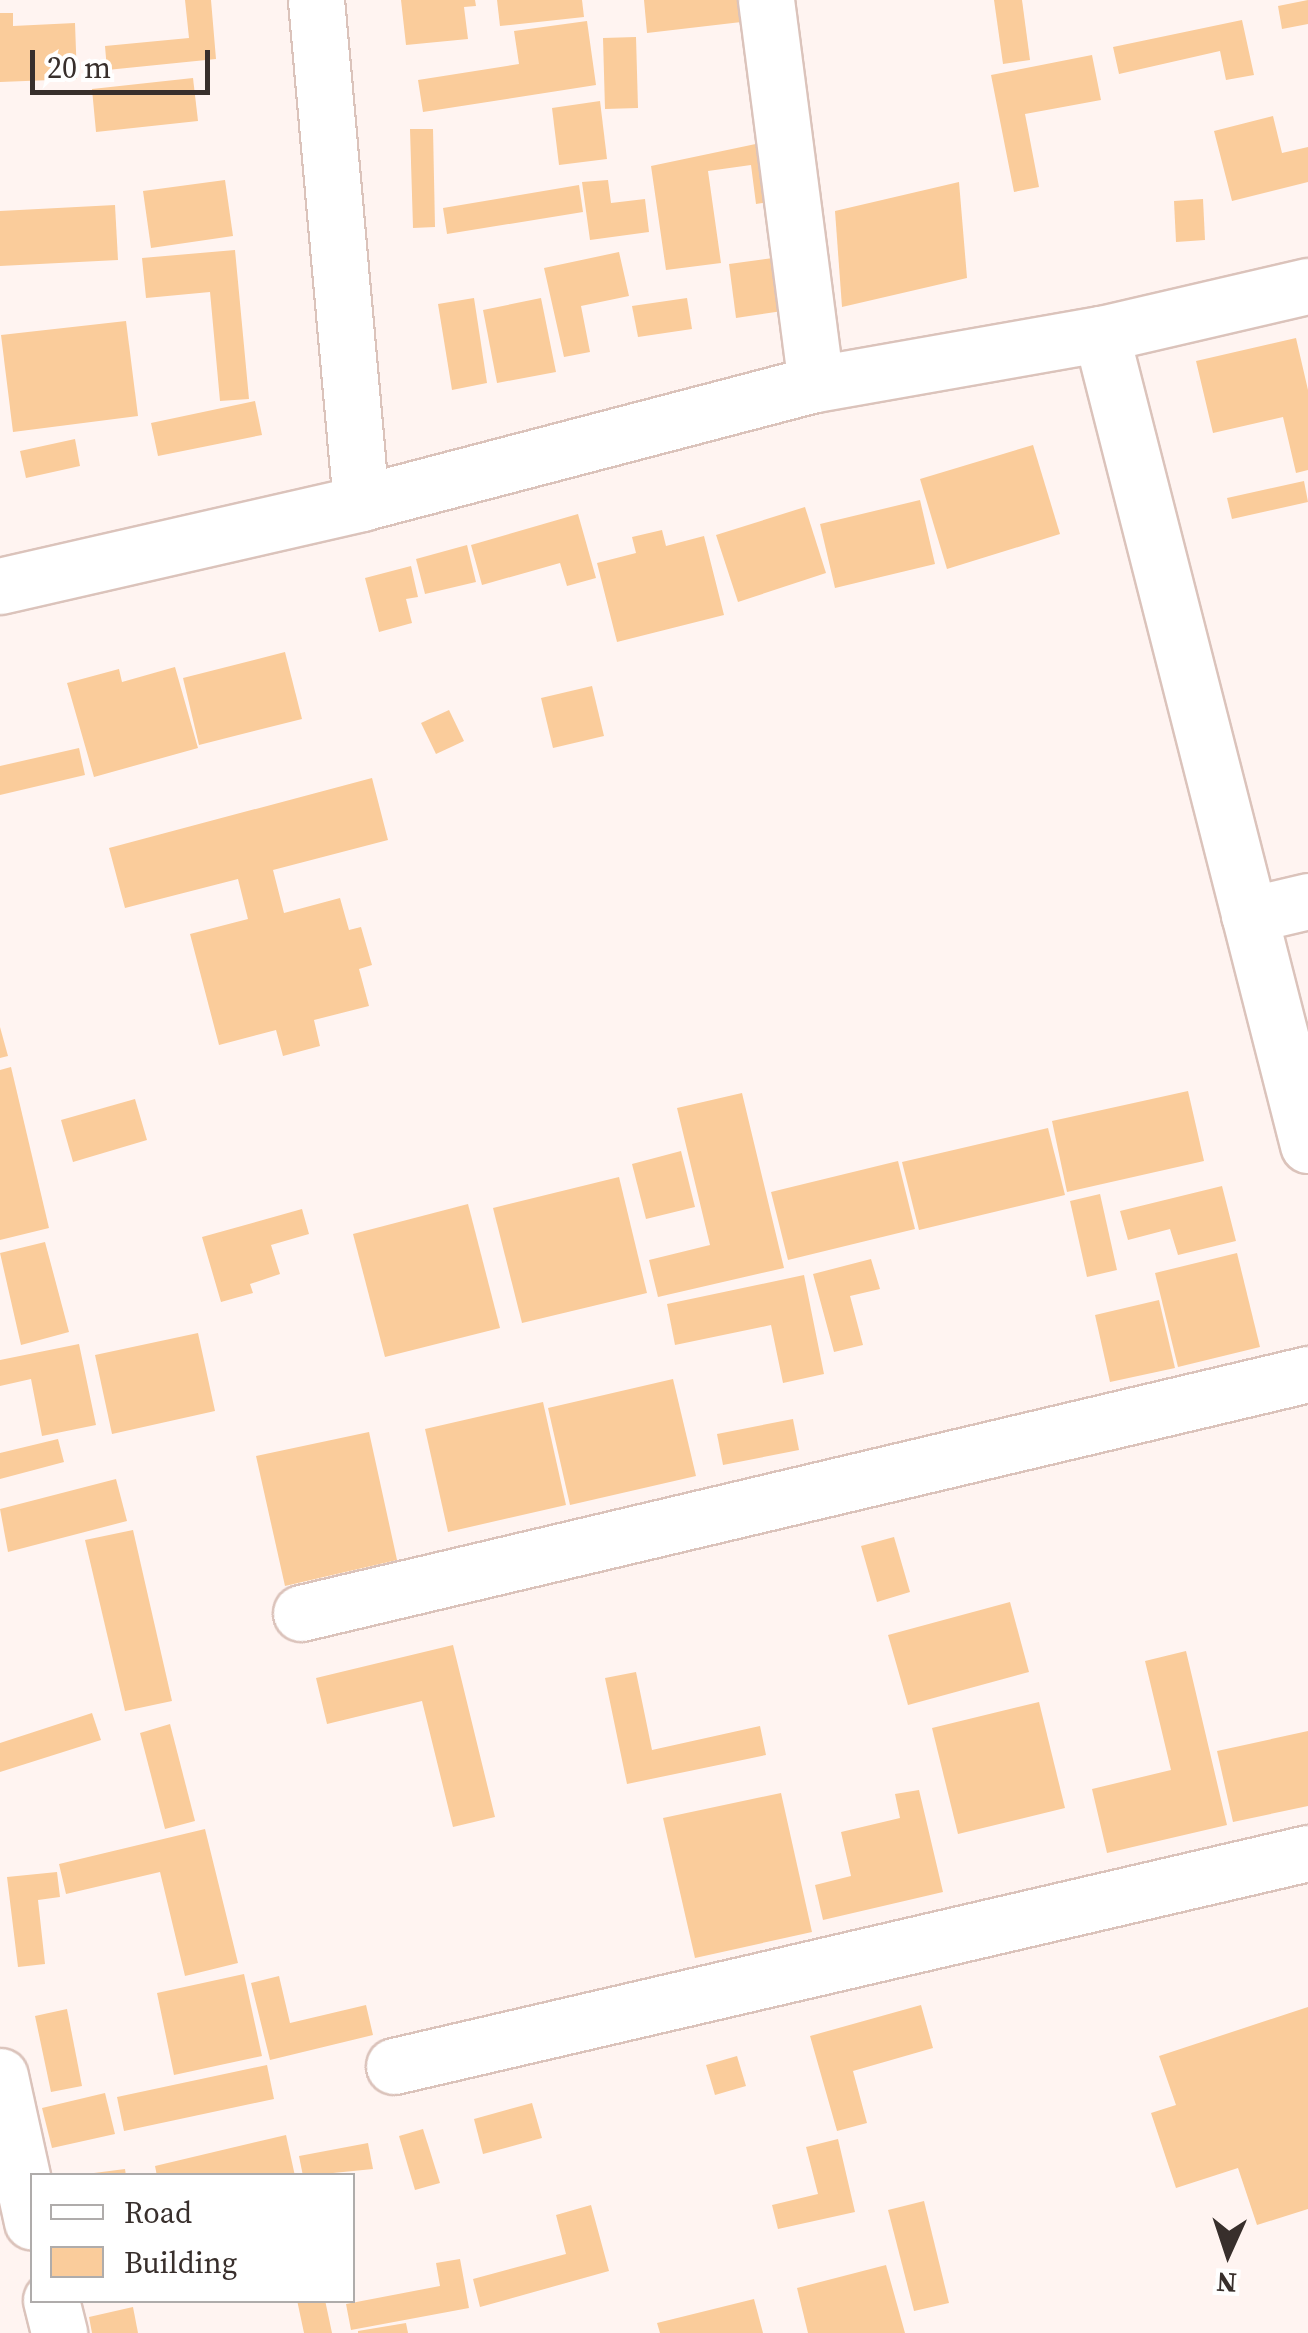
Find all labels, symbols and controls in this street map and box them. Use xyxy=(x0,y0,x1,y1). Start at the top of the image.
scale bar xyxy=(35,30,215,92)
text: 20 m xyxy=(47,47,111,88)
legend xyxy=(30,2173,355,2303)
text: Road xyxy=(124,2192,192,2233)
north arrow xyxy=(1178,2203,1278,2303)
text: Building xyxy=(124,2242,237,2283)
text: N xyxy=(1215,2263,1238,2302)

